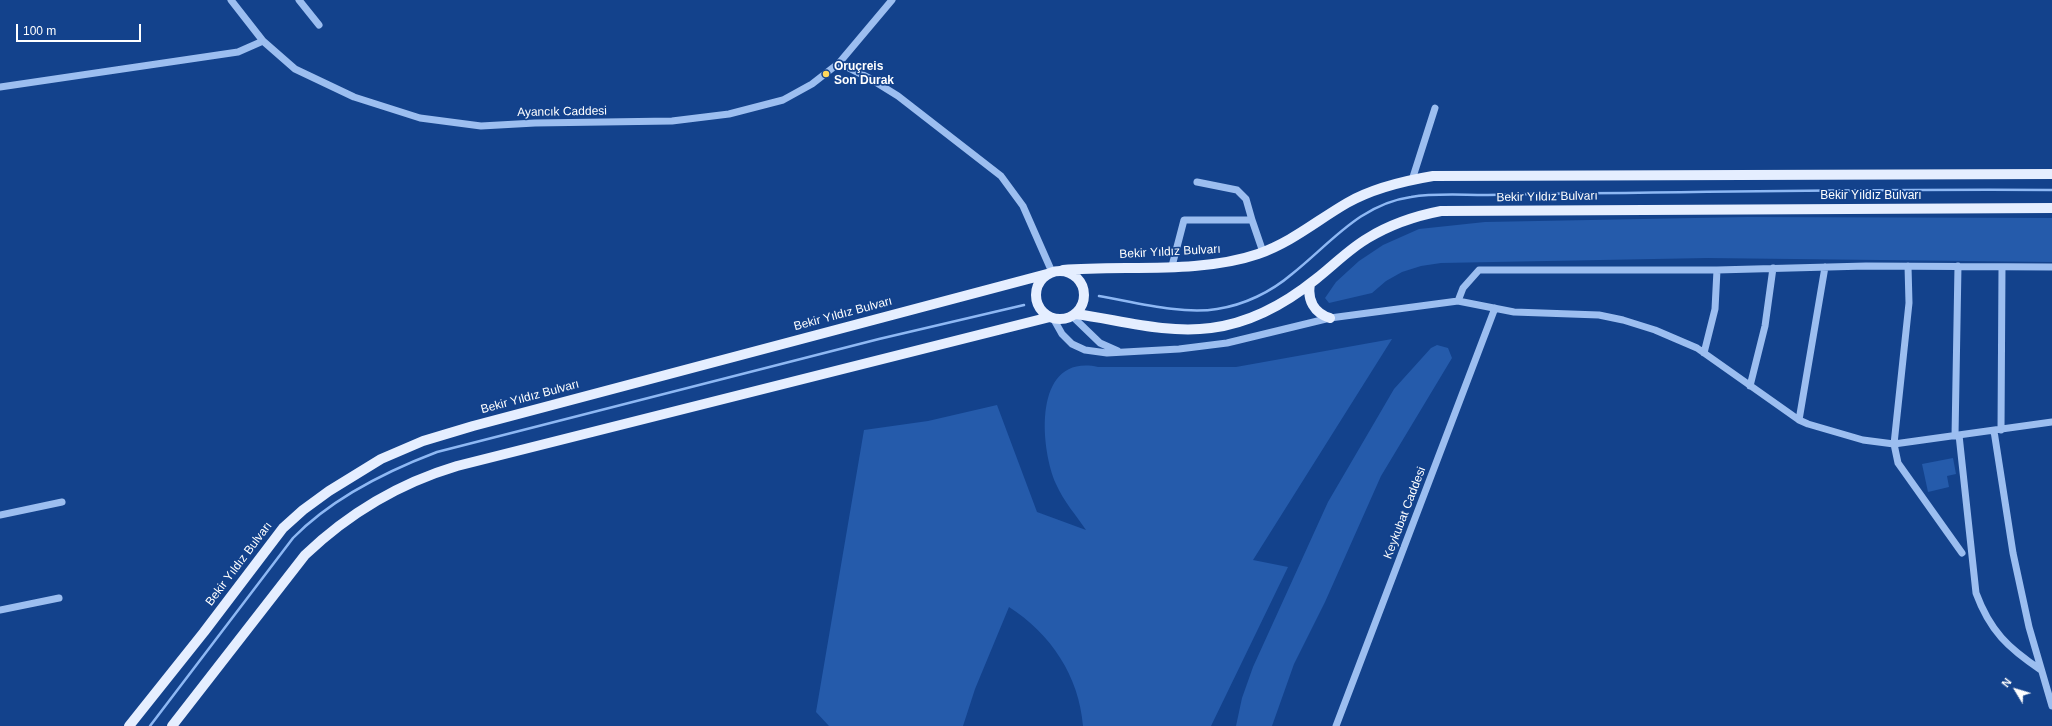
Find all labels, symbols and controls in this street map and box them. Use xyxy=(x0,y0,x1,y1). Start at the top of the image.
scale bar xyxy=(18,16,143,42)
text: 100 m xyxy=(23,24,56,38)
place label: Oruçreis Son Durak xyxy=(834,60,894,88)
marker: Oruçreis Son Durak xyxy=(821,69,831,79)
street label: Ayancık Caddesi xyxy=(517,104,607,120)
street label: Bekir Yıldız Bulvarı xyxy=(1496,189,1598,205)
street label: Bekir Yıldız Bulvarı xyxy=(1820,189,1922,203)
street label: Bekir Yıldız Bulvarı xyxy=(1119,242,1221,262)
street label: Bekir Yıldız Bulvarı xyxy=(792,294,894,334)
street label: Bekir Yıldız Bulvarı xyxy=(479,377,581,417)
street label: Keykubat Caddesi xyxy=(1381,465,1429,561)
street label: Bekir Yıldız Bulvarı xyxy=(203,519,275,609)
north arrow xyxy=(1996,670,2036,710)
text: N xyxy=(1999,676,2014,689)

